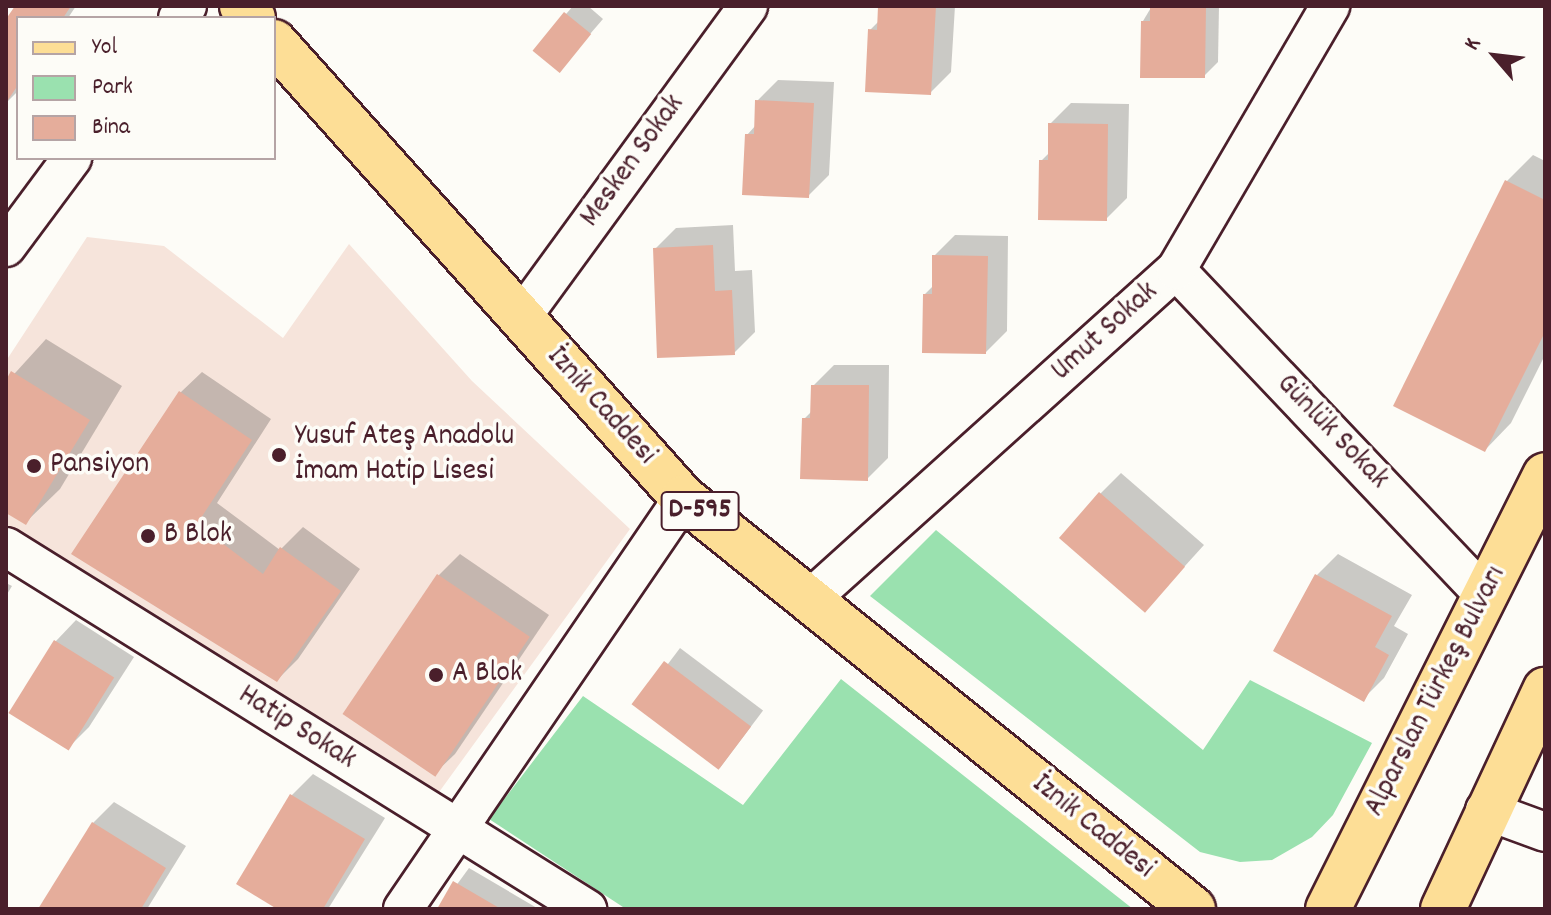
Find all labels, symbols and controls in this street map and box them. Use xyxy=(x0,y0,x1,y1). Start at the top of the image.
legend xyxy=(16,16,276,160)
north arrow xyxy=(1455,16,1535,96)
text: Yol xyxy=(92,31,117,65)
text: K xyxy=(1457,33,1489,56)
text: Park xyxy=(92,71,133,105)
street label: Mesken Sokak xyxy=(574,89,694,235)
text: Bina xyxy=(92,111,130,145)
street label: Umut Sokak xyxy=(1045,276,1167,390)
street label: İznik Caddesi xyxy=(538,340,662,474)
street label: Günlük Sokak xyxy=(1267,368,1395,498)
place label: Yusuf Ateş Anadolu İmam Hatip Lisesi xyxy=(295,420,514,490)
marker: Yusuf Ateş Anadolu İmam Hatip Lisesi xyxy=(270,446,288,464)
place label: Pansiyon xyxy=(50,448,149,484)
marker: Pansiyon xyxy=(25,457,43,475)
road number: D-595 xyxy=(660,487,740,535)
place label: B Blok xyxy=(164,518,232,554)
marker: B Blok xyxy=(139,527,157,545)
street label: Alparslan Türkeş Bulvarı xyxy=(1358,561,1516,823)
place label: A Blok xyxy=(452,657,522,693)
marker: A Blok xyxy=(427,666,445,684)
street label: Hatip Sokak xyxy=(231,679,361,779)
street label: İznik Caddesi xyxy=(1024,768,1160,888)

